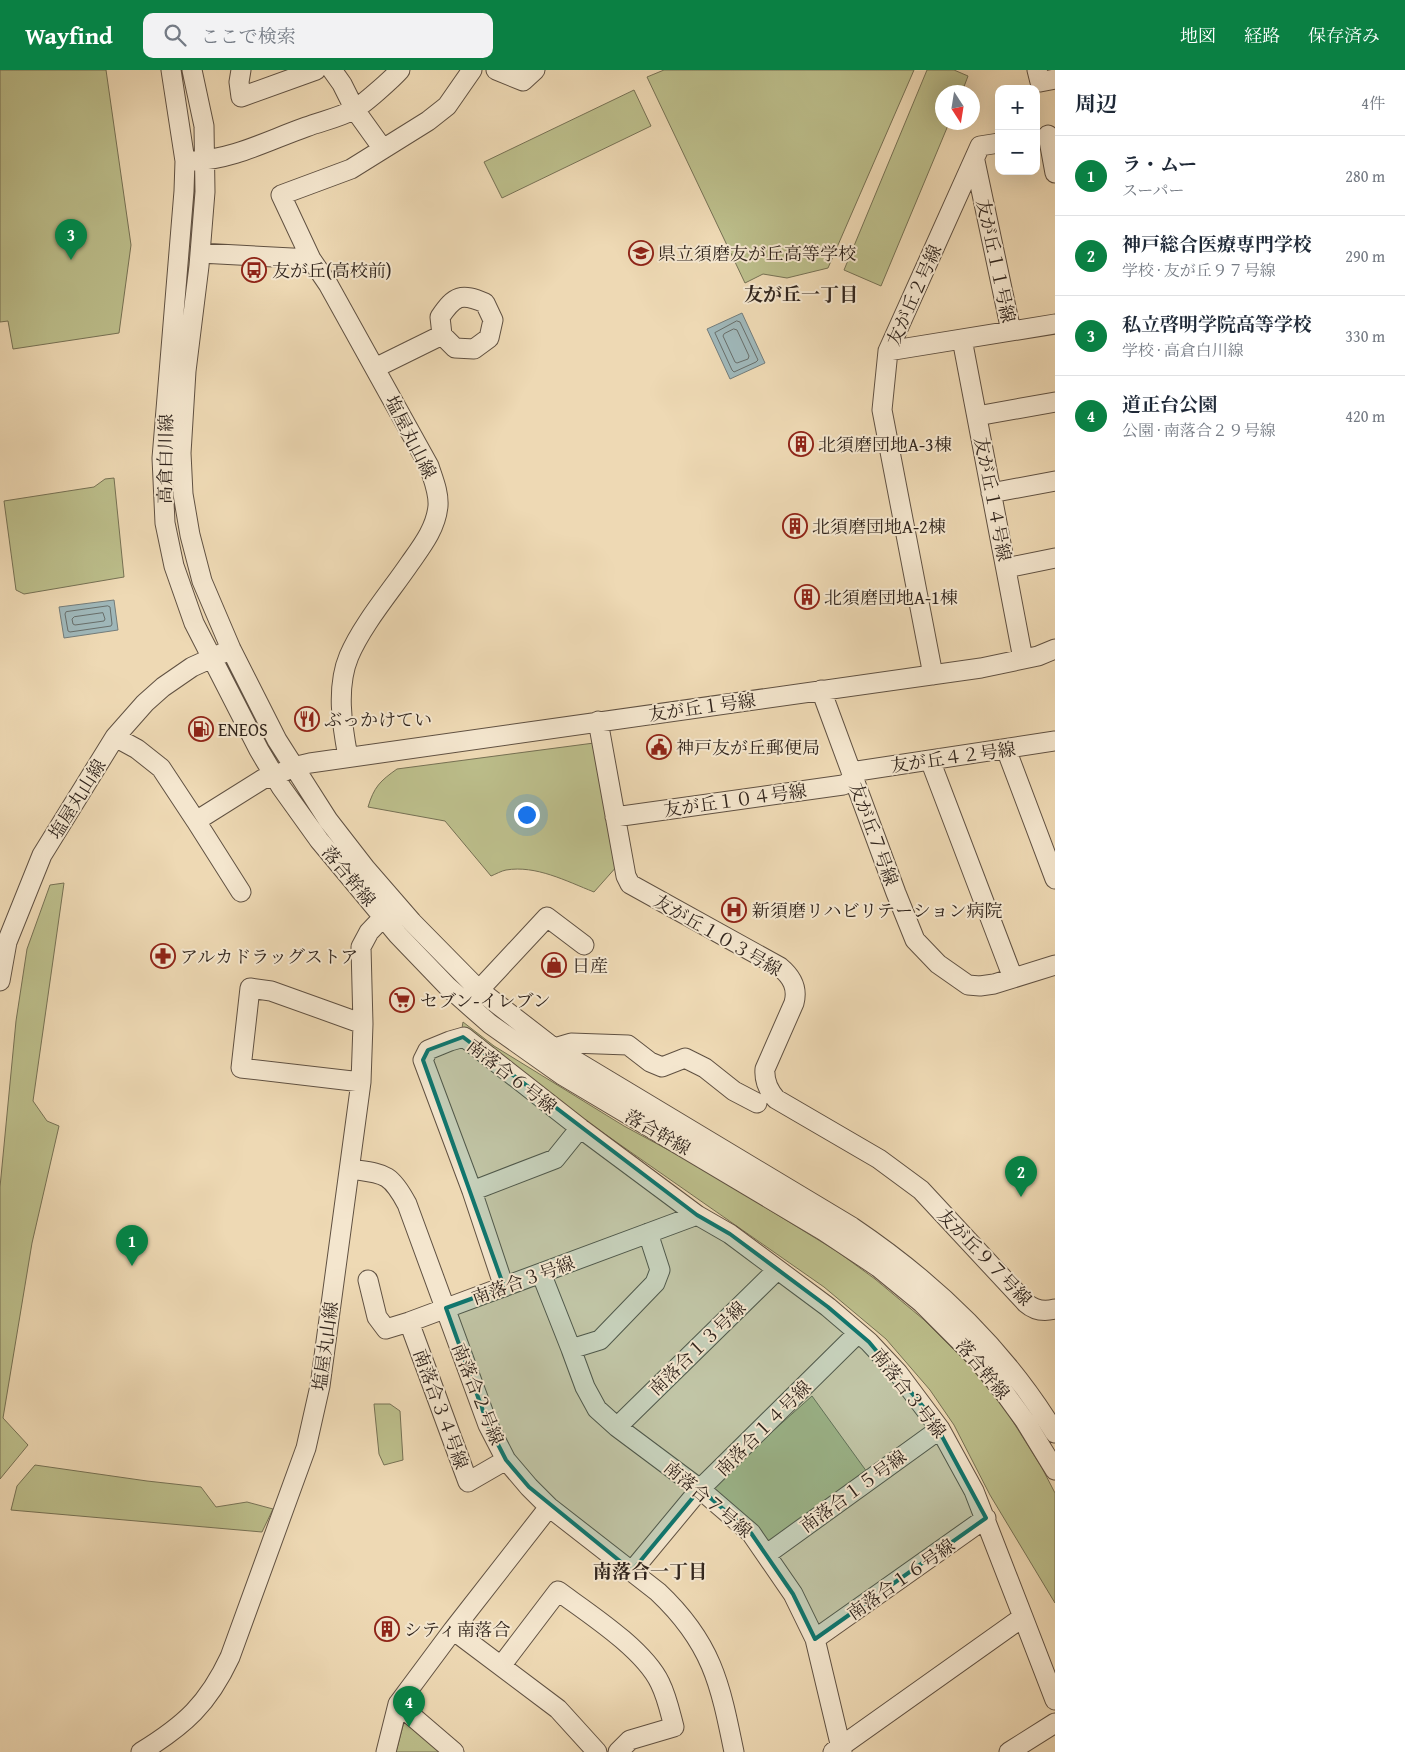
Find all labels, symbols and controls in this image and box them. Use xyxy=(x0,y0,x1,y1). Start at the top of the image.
search box xyxy=(143,13,493,58)
text: Wayfind xyxy=(25,18,113,53)
icon: search xyxy=(161,21,189,49)
text: ここで検索 xyxy=(201,22,296,50)
text: 地図 xyxy=(1180,22,1216,49)
text: 経路 xyxy=(1244,22,1280,49)
text: 保存済み xyxy=(1308,22,1380,49)
north arrow xyxy=(935,85,980,130)
map controls xyxy=(995,85,1040,175)
button: + xyxy=(995,85,1040,130)
text: 周辺 xyxy=(1075,88,1117,119)
text: 4件 xyxy=(1361,91,1385,115)
button: − xyxy=(995,130,1040,175)
text: ラ・ムー xyxy=(1122,150,1197,178)
text: 1 xyxy=(1087,164,1095,188)
text: 280 m xyxy=(1345,164,1385,188)
text: スーパー xyxy=(1122,178,1184,202)
street label: 友が丘１１号線 xyxy=(970,197,1022,325)
pin: 3 xyxy=(55,219,87,260)
text: 神戸総合医療専門学校 xyxy=(1122,230,1312,258)
school or university icon: 県立須磨友が丘高等学校 xyxy=(628,240,654,266)
place label: 県立須磨友が丘高等学校 xyxy=(658,240,856,267)
street label: 友が丘２号線 xyxy=(880,240,948,350)
text: 2 xyxy=(1087,244,1095,268)
text: 290 m xyxy=(1345,244,1385,268)
bus stop icon: 友が丘(高校前) xyxy=(241,257,267,283)
place label: 友が丘(高校前) xyxy=(272,257,392,284)
text: 学校 · 友が丘９７号線 xyxy=(1122,258,1276,282)
district label: 友が丘一丁目 xyxy=(744,280,858,308)
text: 私立啓明学院高等学校 xyxy=(1122,310,1312,338)
text: 3 xyxy=(1087,324,1095,348)
text: 330 m xyxy=(1345,324,1385,348)
text: 学校 · 高倉白川線 xyxy=(1122,338,1244,362)
text: 道正台公園 xyxy=(1122,390,1217,418)
street label: 塩屋丸山線 xyxy=(379,391,443,483)
text: 4 xyxy=(1087,404,1095,428)
text: 420 m xyxy=(1345,404,1385,428)
street label: 高倉白川線 xyxy=(151,414,179,504)
text: 公園 · 南落合２９号線 xyxy=(1122,418,1276,442)
building icon: 北須磨団地A-3棟 xyxy=(788,431,814,457)
place label: 北須磨団地A-3棟 xyxy=(818,431,952,458)
street label: 友が丘１４号線 xyxy=(968,435,1018,563)
building icon: 北須磨団地A-2棟 xyxy=(782,513,808,539)
place label: 北須磨団地A-2棟 xyxy=(812,513,946,540)
building icon: 北須磨団地A-1棟 xyxy=(794,584,820,610)
place label: 北須磨団地A-1棟 xyxy=(824,584,958,611)
street label: 友が丘１号線 xyxy=(647,686,757,728)
restaurant icon: ぶっかけてい xyxy=(294,706,320,732)
place label: ぶっかけてい xyxy=(324,706,432,733)
fuel station icon: ENEOS xyxy=(188,716,214,742)
place label: ENEOS xyxy=(218,716,268,743)
public building icon: 神戸友が丘郵便局 xyxy=(646,734,672,760)
place label: 神戸友が丘郵便局 xyxy=(676,734,820,761)
street label: 友が丘４２号線 xyxy=(889,735,1017,779)
street label: 塩屋丸山線 xyxy=(42,754,112,844)
street label: 友が丘１０４号線 xyxy=(662,777,808,823)
street label: 友が丘７号線 xyxy=(843,779,905,889)
your location xyxy=(514,802,540,828)
street label: 落合幹線 xyxy=(316,840,382,912)
street label: 友が丘１０３号線 xyxy=(649,887,787,983)
hospital icon: 新須磨リハビリテーション病院 xyxy=(721,897,747,923)
place label: 新須磨リハビリテーション病院 xyxy=(752,897,1002,924)
pharmacy icon: アルカドラッグストア xyxy=(150,943,176,969)
place label: アルカドラッグストア xyxy=(180,943,358,970)
shop icon: 日産 xyxy=(541,952,567,978)
place label: 日産 xyxy=(572,952,608,979)
supermarket icon: セブン-イレブン xyxy=(389,987,415,1013)
place label: セブン-イレブン xyxy=(420,987,551,1014)
street label: 南落合６号線 xyxy=(461,1032,563,1120)
street label: 落合幹線 xyxy=(620,1102,696,1162)
pin: 2 xyxy=(1005,1156,1037,1197)
street label: 友が丘９７号線 xyxy=(932,1202,1038,1312)
pin: 1 xyxy=(116,1225,148,1266)
street label: 南落合３号線 xyxy=(468,1249,578,1311)
street label: 南落合１３号線 xyxy=(642,1295,752,1401)
street label: 塩屋丸山線 xyxy=(305,1300,345,1392)
street label: 落合幹線 xyxy=(950,1333,1016,1405)
street label: 南落合２号線 xyxy=(445,1339,511,1449)
street label: 南落合３号線 xyxy=(865,1342,953,1444)
street label: 南落合３４号線 xyxy=(407,1345,475,1473)
street label: 南落合１４号線 xyxy=(709,1374,817,1482)
street label: 南落合１５号線 xyxy=(794,1443,912,1539)
street label: 南落合７号線 xyxy=(658,1454,758,1544)
street label: 南落合１６号線 xyxy=(842,1532,960,1626)
district label: 南落合一丁目 xyxy=(593,1557,707,1585)
building icon: シティ南落合 xyxy=(374,1616,400,1642)
place label: シティ南落合 xyxy=(404,1616,511,1643)
pin: 4 xyxy=(393,1686,425,1727)

